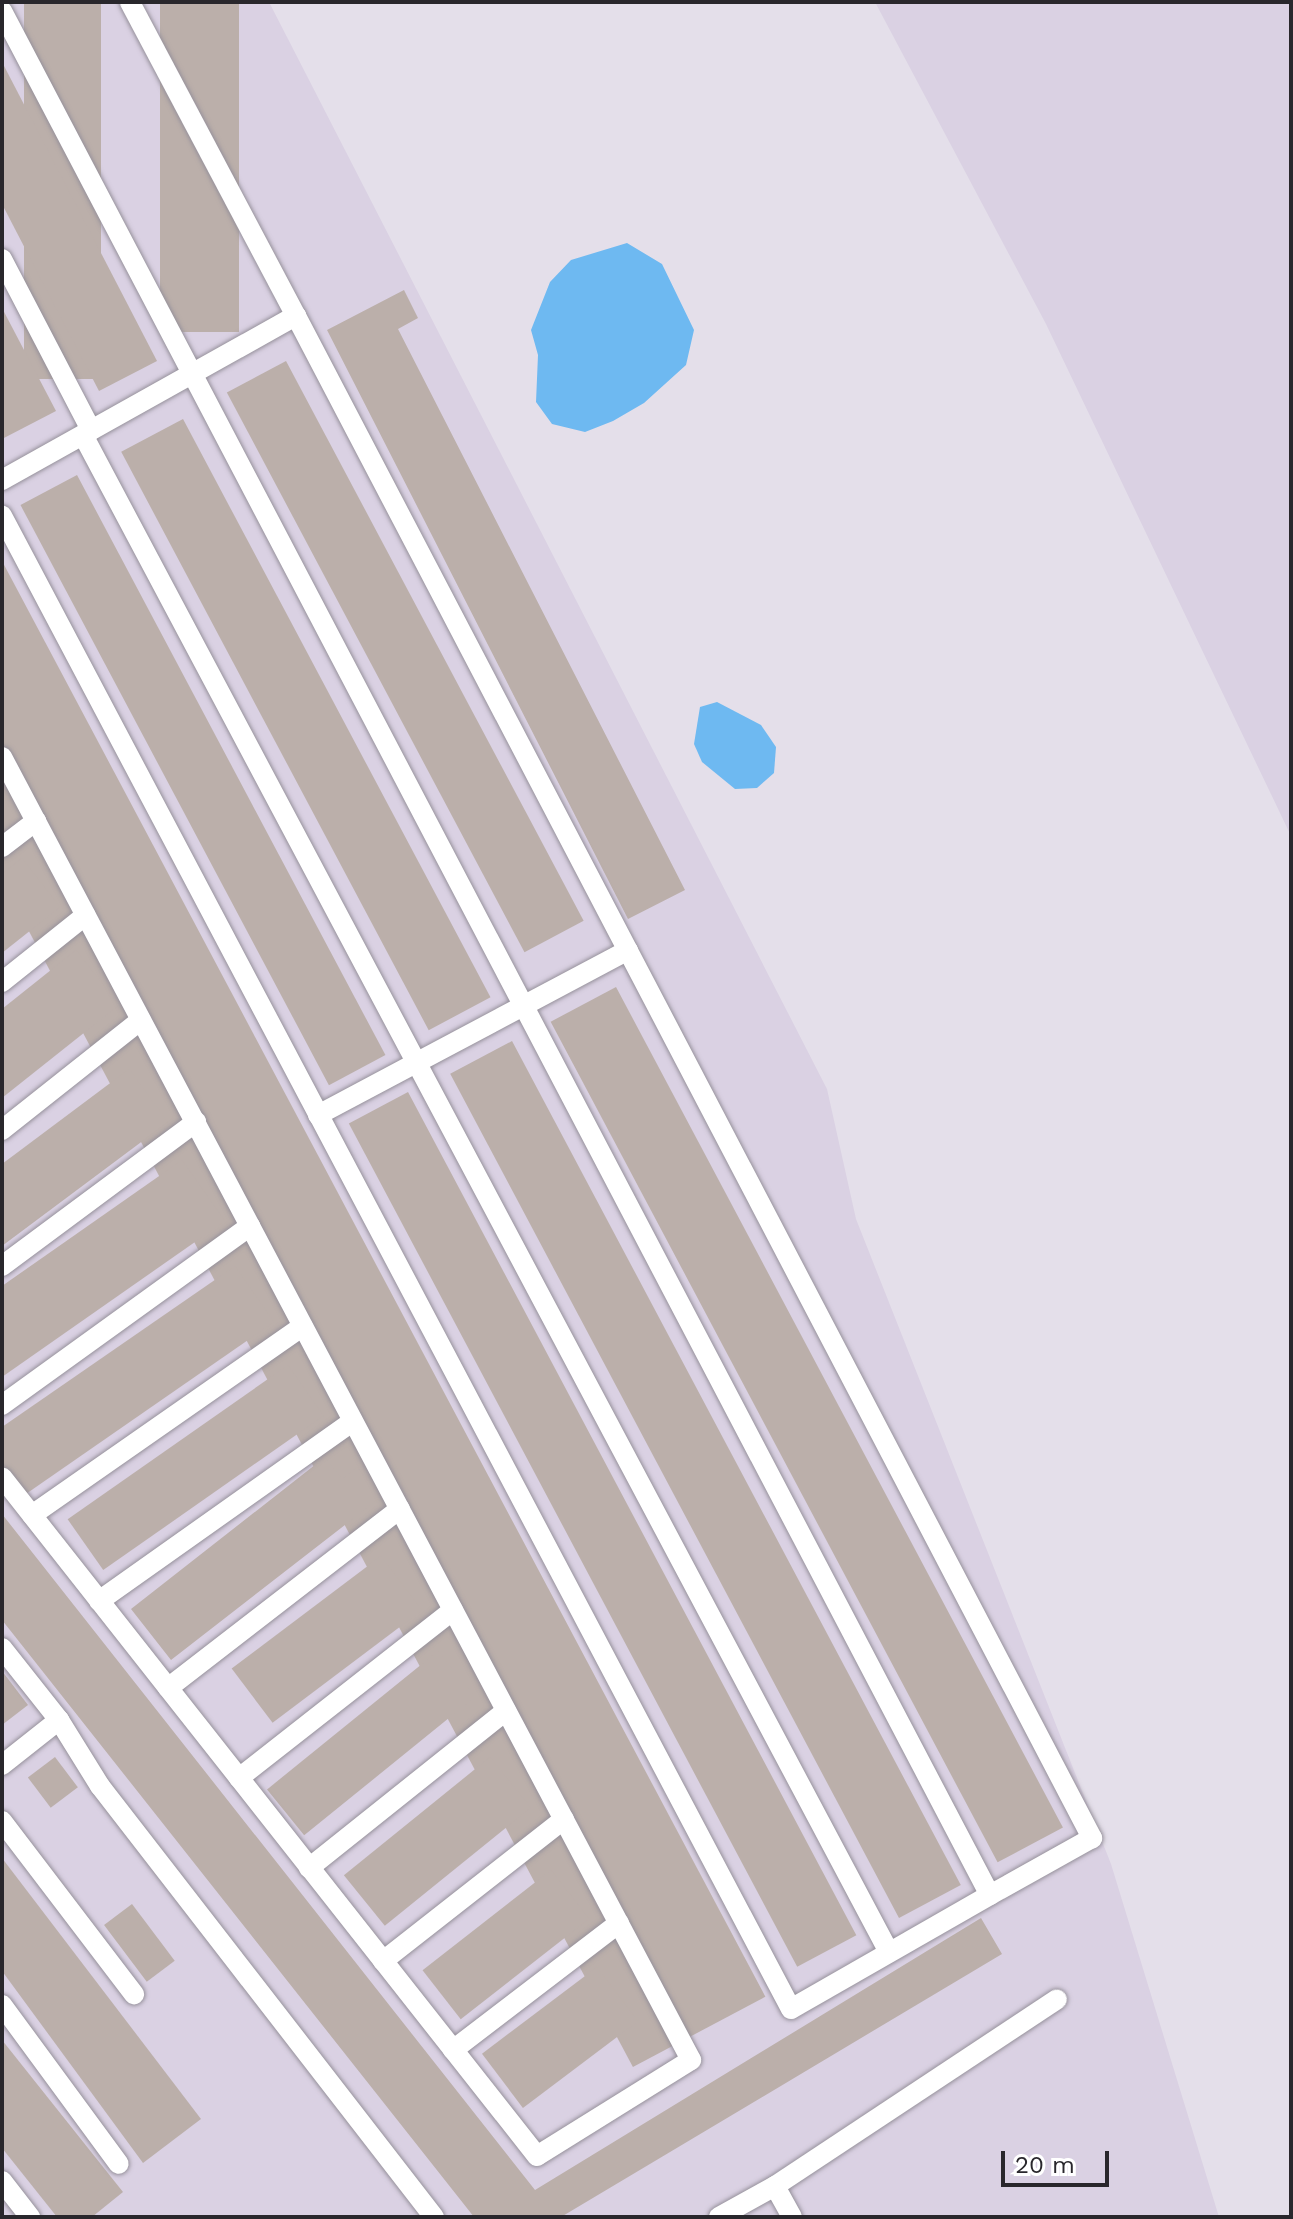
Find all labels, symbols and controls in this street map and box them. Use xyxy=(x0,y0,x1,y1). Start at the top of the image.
scale bar xyxy=(1005,2135,1113,2185)
text: 20 m xyxy=(1015,2151,1075,2179)

